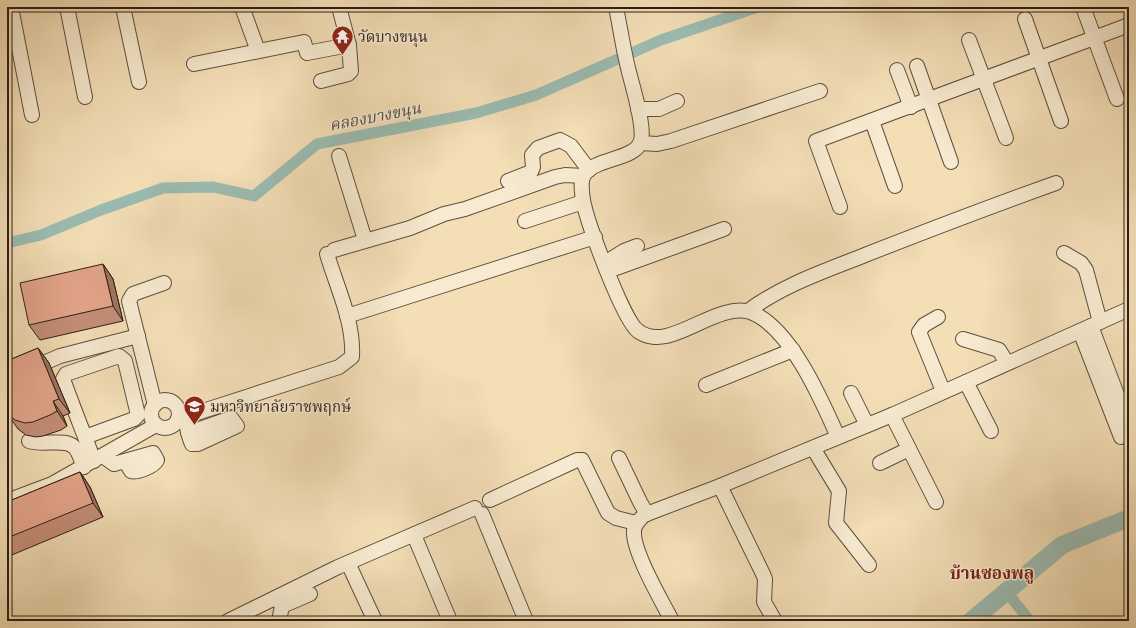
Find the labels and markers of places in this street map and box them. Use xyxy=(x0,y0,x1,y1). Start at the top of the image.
temple icon: วัดบางขนุน xyxy=(329,24,355,57)
place label: วัดบางขนุน xyxy=(358,28,428,49)
school or university icon: มหาวิทยาลัยราชพฤกษ์ xyxy=(181,394,207,427)
place label: มหาวิทยาลัยราชพฤกษ์ xyxy=(210,397,352,419)

